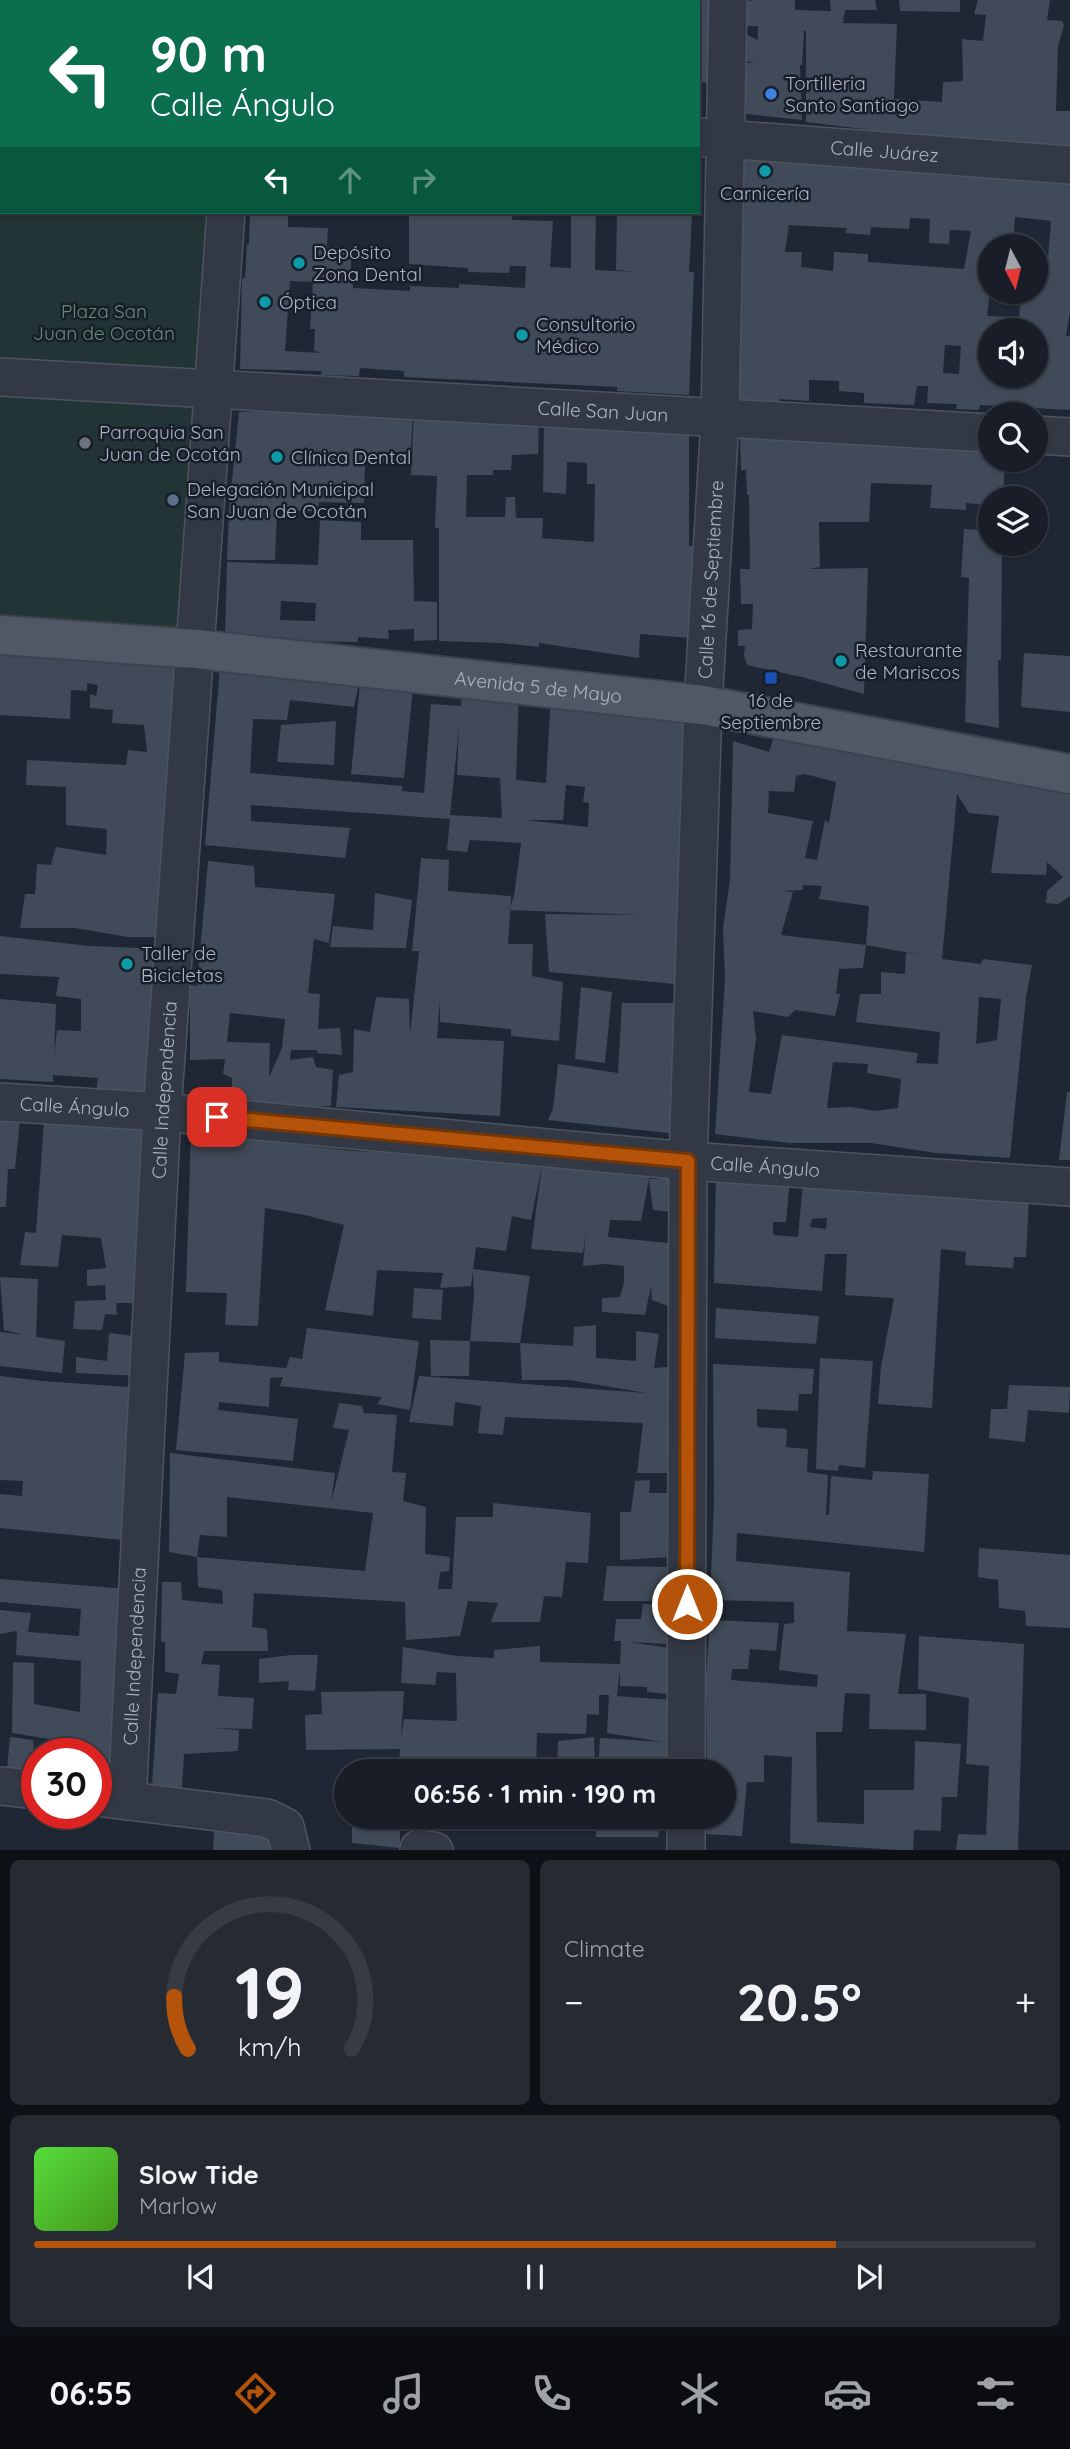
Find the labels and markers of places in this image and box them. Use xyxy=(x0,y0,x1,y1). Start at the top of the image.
place label: Tortilleria Santo Santiago xyxy=(785,71,919,117)
marker: Tortilleria Santo Santiago xyxy=(763,86,779,102)
marker: Carnicería xyxy=(757,163,773,179)
place label: Carnicería xyxy=(720,181,810,205)
place label: Depósito Zona Dental xyxy=(313,240,422,286)
marker: Depósito Zona Dental xyxy=(291,255,307,271)
place label: Óptica xyxy=(279,290,337,314)
marker: Óptica xyxy=(257,294,273,310)
place label: Consultorio Médico xyxy=(536,312,636,358)
marker: Consultorio Médico xyxy=(514,327,530,343)
place label: Parroquia San Juan de Ocotán xyxy=(99,420,241,466)
marker: Parroquia San Juan de Ocotán xyxy=(77,435,93,451)
place label: Clínica Dental xyxy=(291,445,411,469)
marker: Clínica Dental xyxy=(269,449,285,465)
place label: Delegación Municipal San Juan de Ocotán xyxy=(187,477,374,523)
marker: Delegación Municipal San Juan de Ocotán xyxy=(165,492,181,508)
place label: Restaurante de Mariscos xyxy=(855,638,963,684)
marker: Restaurante de Mariscos xyxy=(833,653,849,669)
marker: 16 de Septiembre xyxy=(763,670,779,686)
place label: 16 de Septiembre xyxy=(721,688,821,734)
place label: Taller de Bicicletas xyxy=(141,941,223,987)
marker: Taller de Bicicletas xyxy=(119,956,135,972)
pin xyxy=(187,1087,247,1147)

